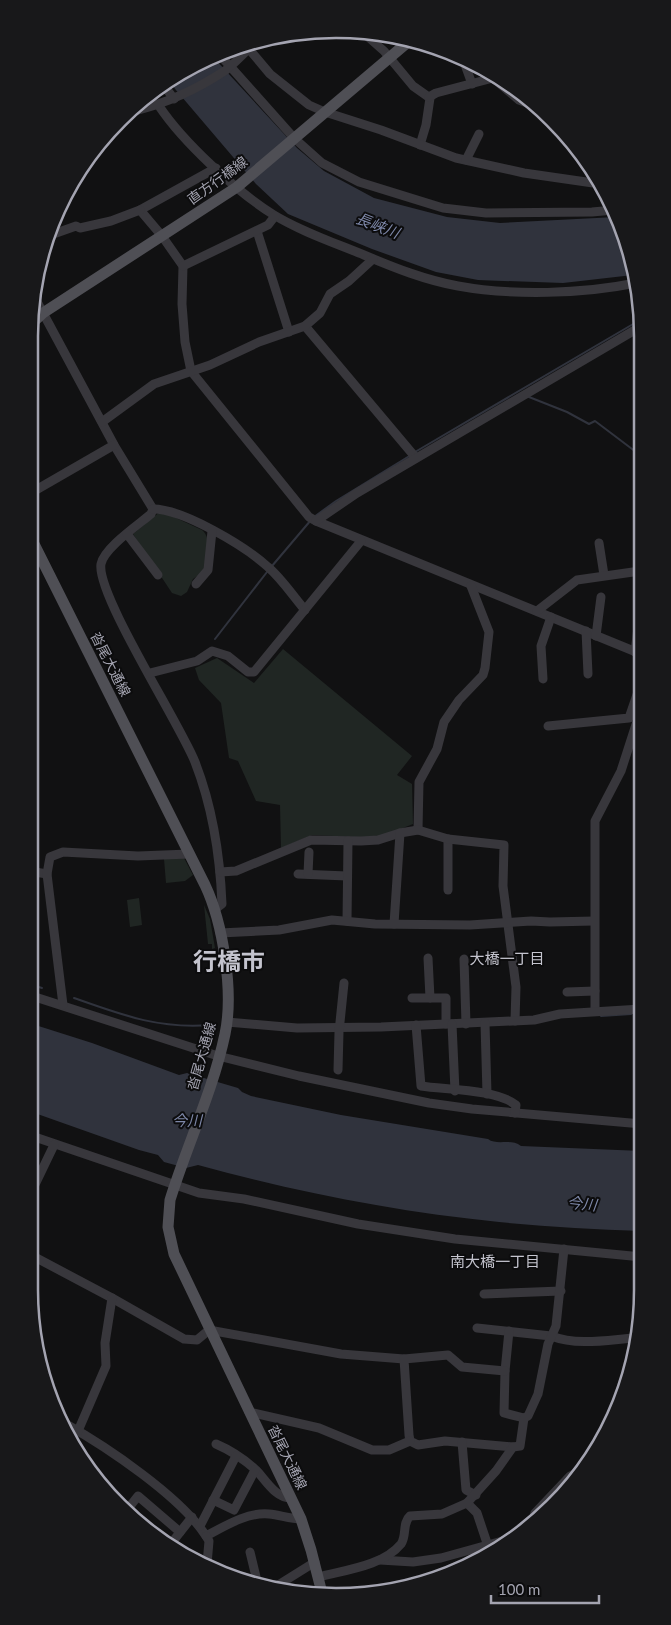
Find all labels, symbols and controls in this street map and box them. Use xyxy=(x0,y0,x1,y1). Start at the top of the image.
street label: 直方行橋線 xyxy=(184,153,250,207)
water label: 長峡川 xyxy=(354,209,404,242)
street label: 沓尾大通線 xyxy=(88,629,134,699)
district label: 行橋市 xyxy=(193,946,265,975)
district label: 大橋一丁目 xyxy=(469,949,545,967)
street label: 沓尾大通線 xyxy=(183,1020,219,1092)
water label: 今川 xyxy=(172,1111,204,1129)
water label: 今川 xyxy=(566,1192,600,1214)
district label: 南大橋一丁目 xyxy=(450,1252,540,1270)
street label: 沓尾大通線 xyxy=(265,1422,311,1492)
scale bar xyxy=(491,1572,598,1604)
text: 100 m xyxy=(498,1580,540,1598)

